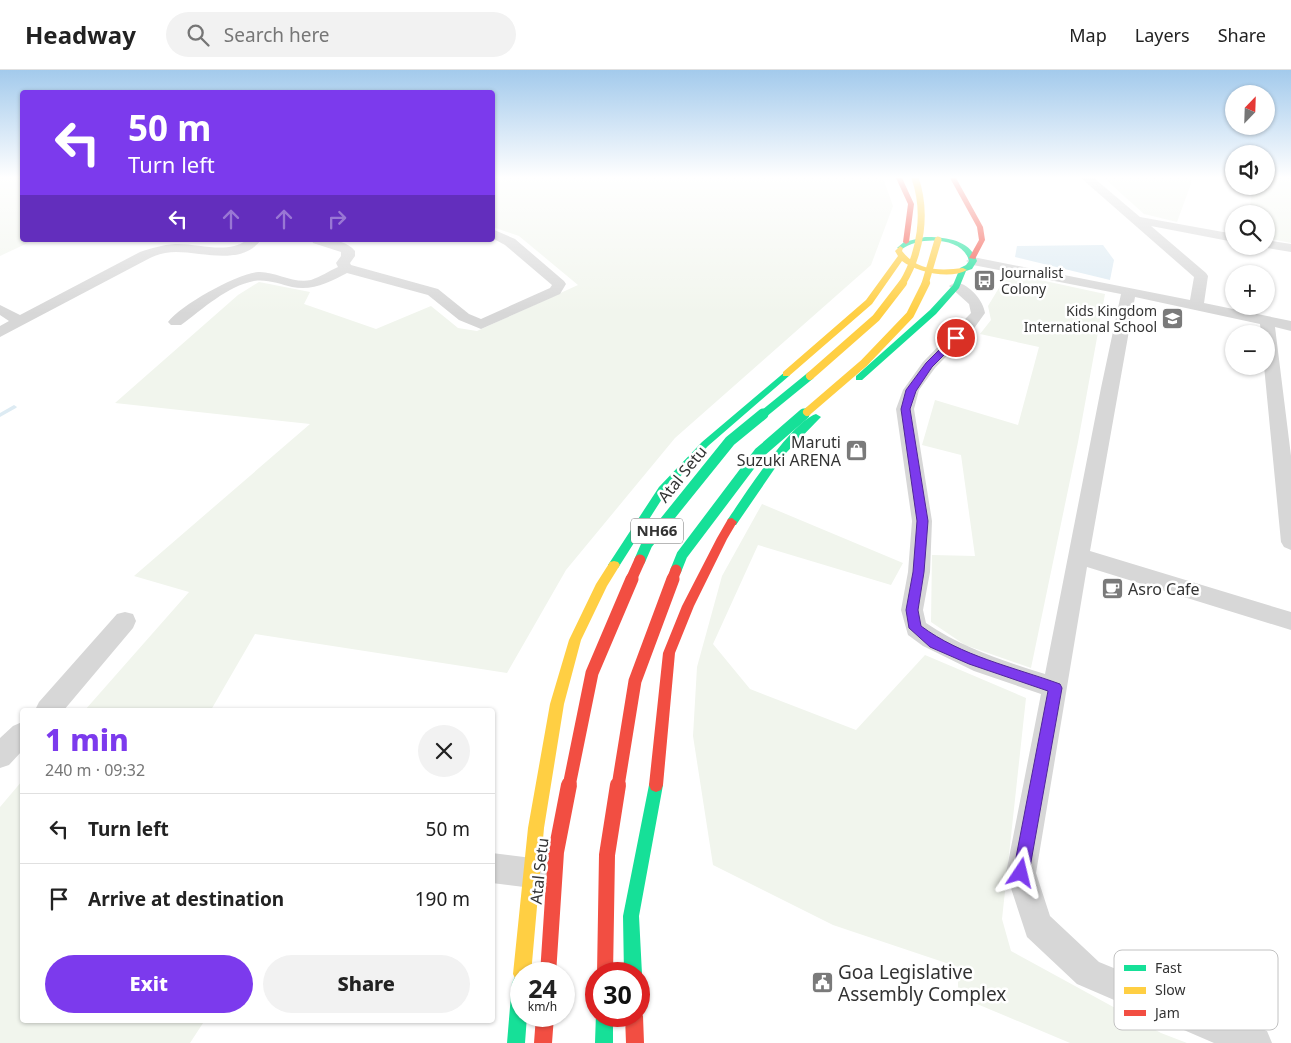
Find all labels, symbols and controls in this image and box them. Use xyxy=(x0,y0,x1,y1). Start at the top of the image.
search box xyxy=(166,12,516,57)
text: Headway xyxy=(25,18,136,51)
icon: search xyxy=(184,21,212,49)
text: Search here xyxy=(224,22,330,48)
text: Map xyxy=(1069,23,1107,47)
text: Layers xyxy=(1135,23,1190,47)
text: Share xyxy=(1218,23,1266,47)
north arrow xyxy=(1225,85,1275,135)
map controls xyxy=(1225,85,1275,375)
text: 50 m xyxy=(128,104,211,151)
icon: left xyxy=(45,110,110,175)
button: sound xyxy=(1225,145,1275,195)
text: Turn left xyxy=(128,149,215,179)
icon: left xyxy=(164,205,192,233)
icon: ahead xyxy=(217,205,245,233)
icon: ahead xyxy=(270,205,298,233)
icon: right xyxy=(323,205,351,233)
button: search xyxy=(1225,205,1275,255)
place label: Journalist Colony xyxy=(999,263,1063,298)
button: + xyxy=(1225,265,1275,315)
bus stop icon: Journalist Colony xyxy=(973,269,997,293)
place label: Kids Kingdom International School xyxy=(1024,301,1157,336)
school or university icon: Kids Kingdom International School xyxy=(1161,307,1185,331)
pin xyxy=(935,317,977,359)
icon: arrive xyxy=(942,324,970,352)
button: − xyxy=(1225,325,1275,375)
place label: Maruti Suzuki ARENA xyxy=(737,431,842,471)
shop icon: Maruti Suzuki ARENA xyxy=(845,439,869,463)
street label: Atal Setu xyxy=(652,441,712,507)
road number: NH66 xyxy=(631,518,683,544)
cafe icon: Asro Cafe xyxy=(1100,577,1124,601)
place label: Asro Cafe xyxy=(1128,578,1200,600)
text: 1 min xyxy=(45,719,129,760)
button: close xyxy=(418,725,470,777)
text: 240 m · 09:32 xyxy=(45,759,145,781)
icon: left xyxy=(45,815,73,843)
text: Turn left xyxy=(88,816,169,842)
text: 50 m xyxy=(426,816,470,842)
street label: Atal Setu xyxy=(525,837,553,905)
position arrow xyxy=(994,846,1046,898)
icon: arrive xyxy=(45,885,73,913)
text: Arrive at destination xyxy=(88,886,284,912)
text: 190 m xyxy=(415,886,470,912)
legend xyxy=(1114,950,1278,1030)
button: Exit xyxy=(45,955,253,1013)
button: Share xyxy=(263,955,470,1013)
text: Fast xyxy=(1155,958,1182,977)
place label: Goa Legislative Assembly Complex xyxy=(838,959,1006,1007)
speed limit sign: 30 xyxy=(585,962,650,1027)
text: 24 xyxy=(528,971,557,1005)
public building icon: Goa Legislative Assembly Complex xyxy=(810,971,834,995)
text: Slow xyxy=(1155,980,1186,999)
text: km/h xyxy=(528,998,557,1015)
text: Jam xyxy=(1153,1003,1180,1022)

